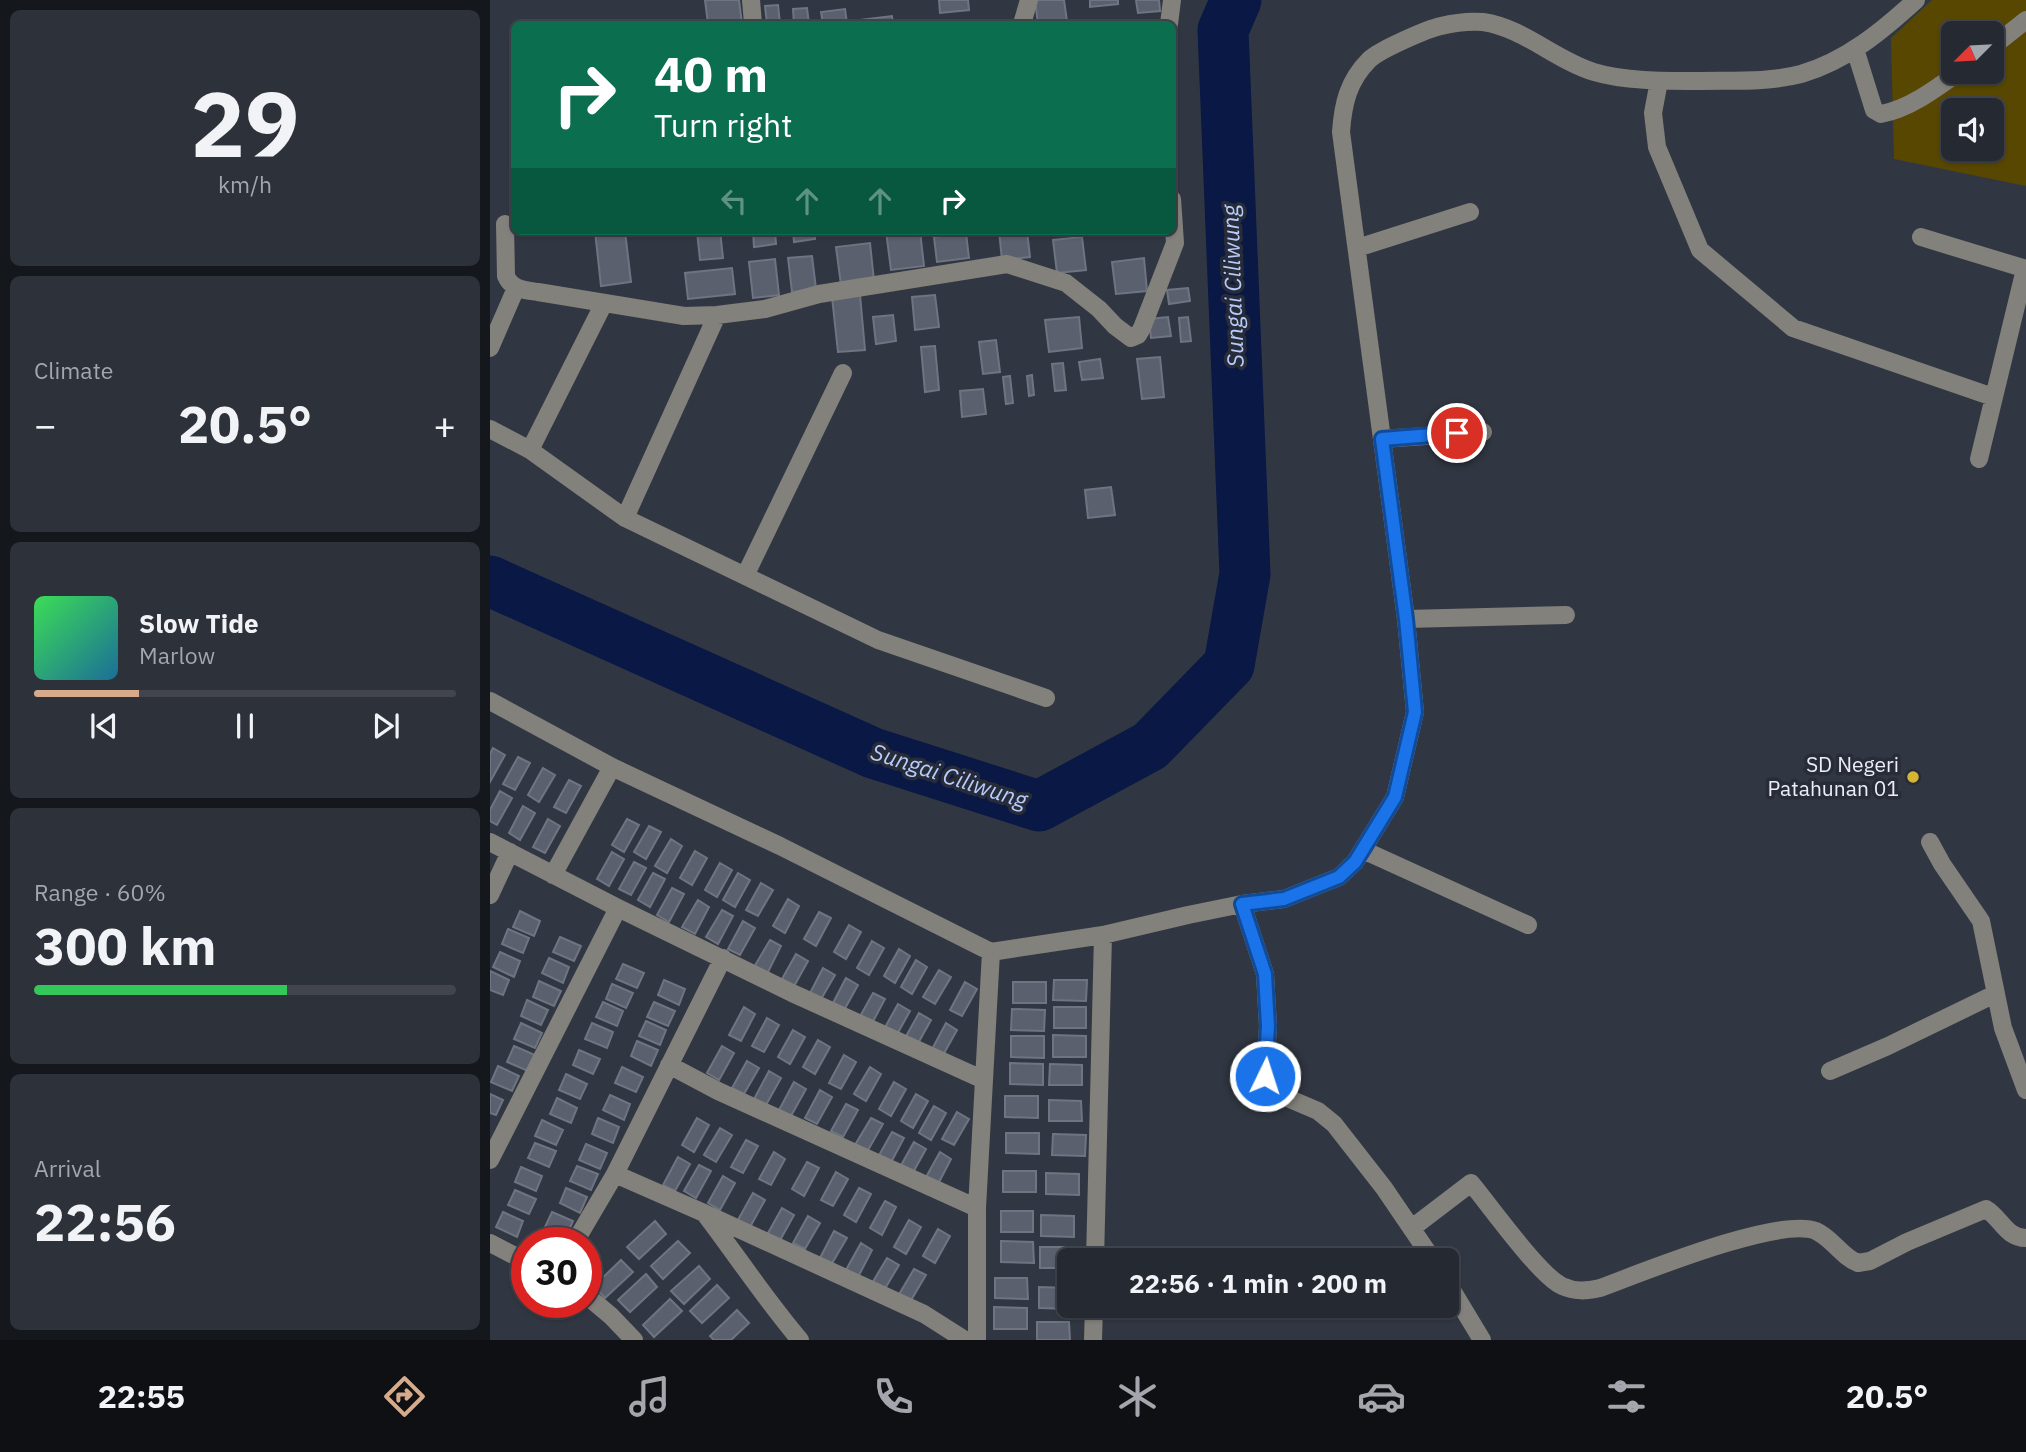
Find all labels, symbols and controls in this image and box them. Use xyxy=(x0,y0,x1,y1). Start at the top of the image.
north arrow xyxy=(1941,21,2004,84)
map controls xyxy=(1941,21,2004,161)
text: 40 m xyxy=(654,42,768,105)
icon: right xyxy=(539,49,630,140)
text: 29 xyxy=(190,64,300,182)
button: sound xyxy=(1941,98,2004,161)
text: Turn right xyxy=(654,104,792,146)
text: km/h xyxy=(218,169,272,199)
icon: left xyxy=(715,182,753,220)
icon: ahead xyxy=(788,182,826,220)
icon: ahead xyxy=(861,182,899,220)
icon: right xyxy=(934,182,972,220)
water label: Sungai Ciliwung xyxy=(1214,203,1250,368)
text: Climate xyxy=(34,355,113,385)
text: 20.5° xyxy=(178,390,312,457)
text: − xyxy=(34,400,57,449)
text: + xyxy=(433,400,456,449)
pin xyxy=(1427,403,1487,463)
icon: arrive xyxy=(1438,414,1476,452)
text: Slow Tide xyxy=(139,606,259,640)
text: Marlow xyxy=(139,640,215,670)
icon: previous xyxy=(85,707,123,745)
icon: pause xyxy=(226,707,264,745)
icon: next xyxy=(367,707,405,745)
water label: Sungai Ciliwung xyxy=(867,736,1032,815)
place label: SD Negeri Patahunan 01 xyxy=(1768,750,1899,802)
marker: SD Negeri Patahunan 01 xyxy=(1905,769,1921,785)
text: Range · 60% xyxy=(34,877,166,907)
text: 300 km xyxy=(34,912,216,979)
position arrow xyxy=(1228,1039,1302,1113)
text: Arrival xyxy=(34,1153,101,1183)
text: 22:56 xyxy=(34,1188,176,1255)
speed limit sign: 30 xyxy=(511,1227,602,1318)
text: 22:56 · 1 min · 200 m xyxy=(1129,1266,1387,1300)
icon: directions xyxy=(380,1372,429,1421)
icon: music xyxy=(625,1372,674,1421)
icon: phone xyxy=(869,1372,918,1421)
icon: climate xyxy=(1113,1372,1162,1421)
icon: car xyxy=(1357,1372,1406,1421)
icon: filters xyxy=(1602,1372,1651,1421)
text: 22:55 xyxy=(98,1375,185,1417)
text: 20.5° xyxy=(1846,1375,1928,1417)

